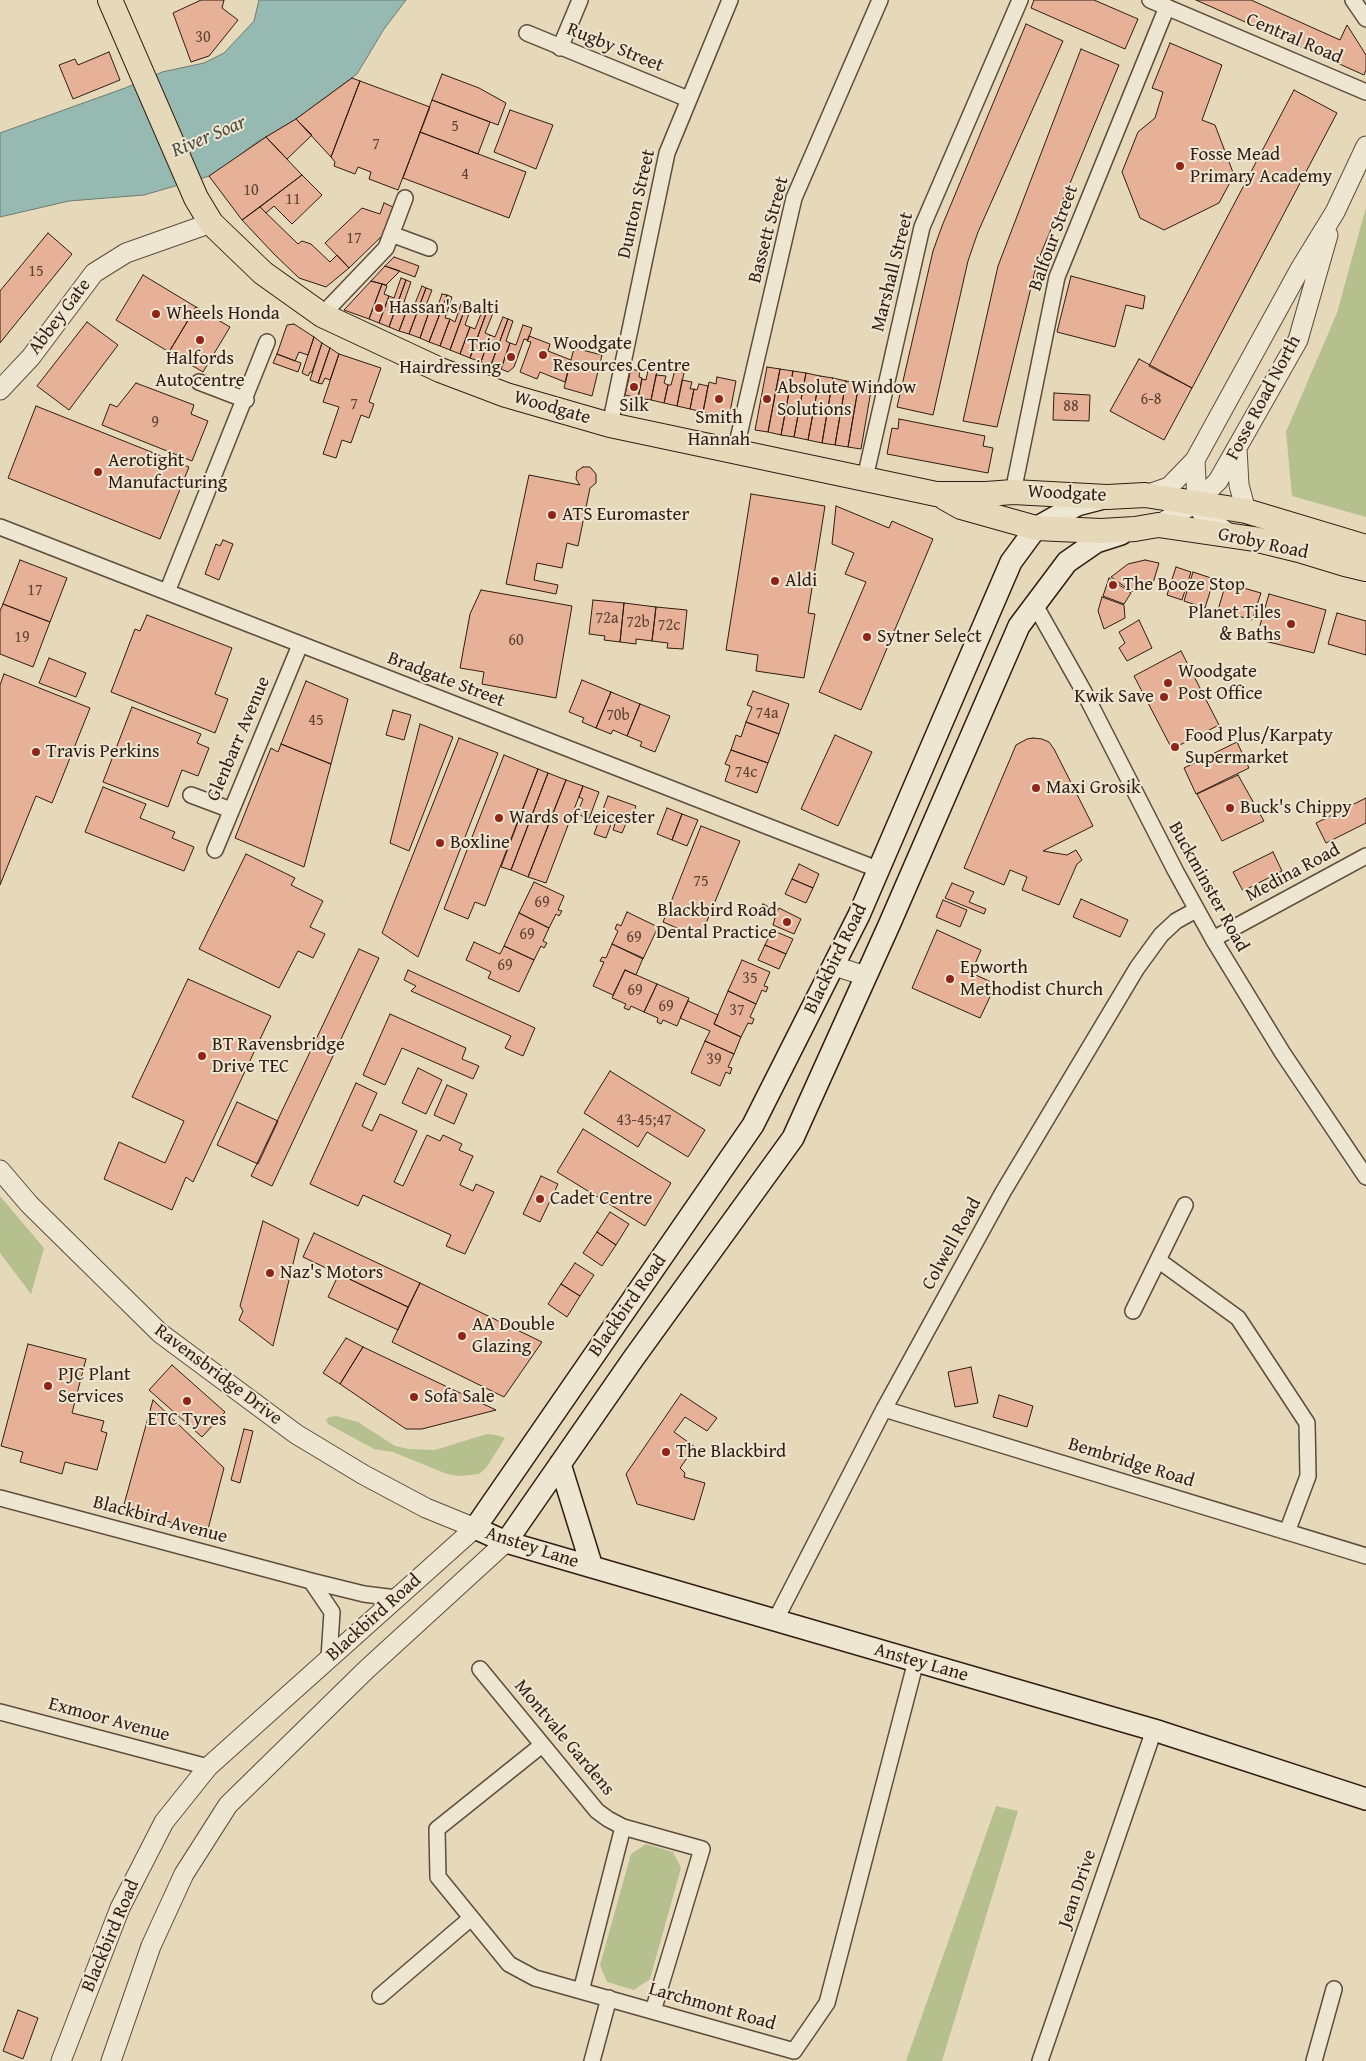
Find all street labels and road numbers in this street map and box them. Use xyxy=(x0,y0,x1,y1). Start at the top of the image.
street label: Central Road xyxy=(1242,8,1346,70)
street label: Rugby Street xyxy=(563,18,667,78)
street label: Dunton Street xyxy=(613,147,661,261)
street label: Bassett Street xyxy=(744,174,794,286)
street label: Balfour Street xyxy=(1024,182,1084,294)
street label: Marshall Street xyxy=(867,210,919,334)
street label: Abbey Gate xyxy=(24,274,96,360)
street label: Fosse Road North xyxy=(1222,332,1306,464)
street label: Woodgate xyxy=(511,386,593,430)
street label: Woodgate xyxy=(1027,481,1107,507)
street label: Groby Road xyxy=(1216,523,1310,565)
street label: Bradgate Street xyxy=(384,647,508,713)
street label: Glenbarr Avenue xyxy=(202,673,276,805)
street label: Buckminster Road xyxy=(1163,818,1253,956)
street label: Medina Road xyxy=(1242,839,1344,907)
street label: Blackbird Road xyxy=(800,900,872,1018)
street label: Colwell Road xyxy=(917,1194,987,1294)
street label: Blackbird Road xyxy=(584,1250,672,1362)
street label: Ravensbridge Drive xyxy=(150,1320,286,1430)
street label: Bembridge Road xyxy=(1065,1433,1197,1493)
street label: Blackbird Avenue xyxy=(90,1491,230,1549)
street label: Anstey Lane xyxy=(482,1522,582,1574)
street label: Blackbird Road xyxy=(322,1569,426,1667)
street label: Anstey Lane xyxy=(871,1639,971,1687)
street label: Montvale Gardens xyxy=(509,1675,619,1801)
street label: Exmoor Avenue xyxy=(46,1693,172,1747)
street label: Jean Drive xyxy=(1054,1847,1102,1931)
street label: Blackbird Road xyxy=(77,1876,145,1996)
street label: Larchmont Road xyxy=(646,1978,778,2036)

